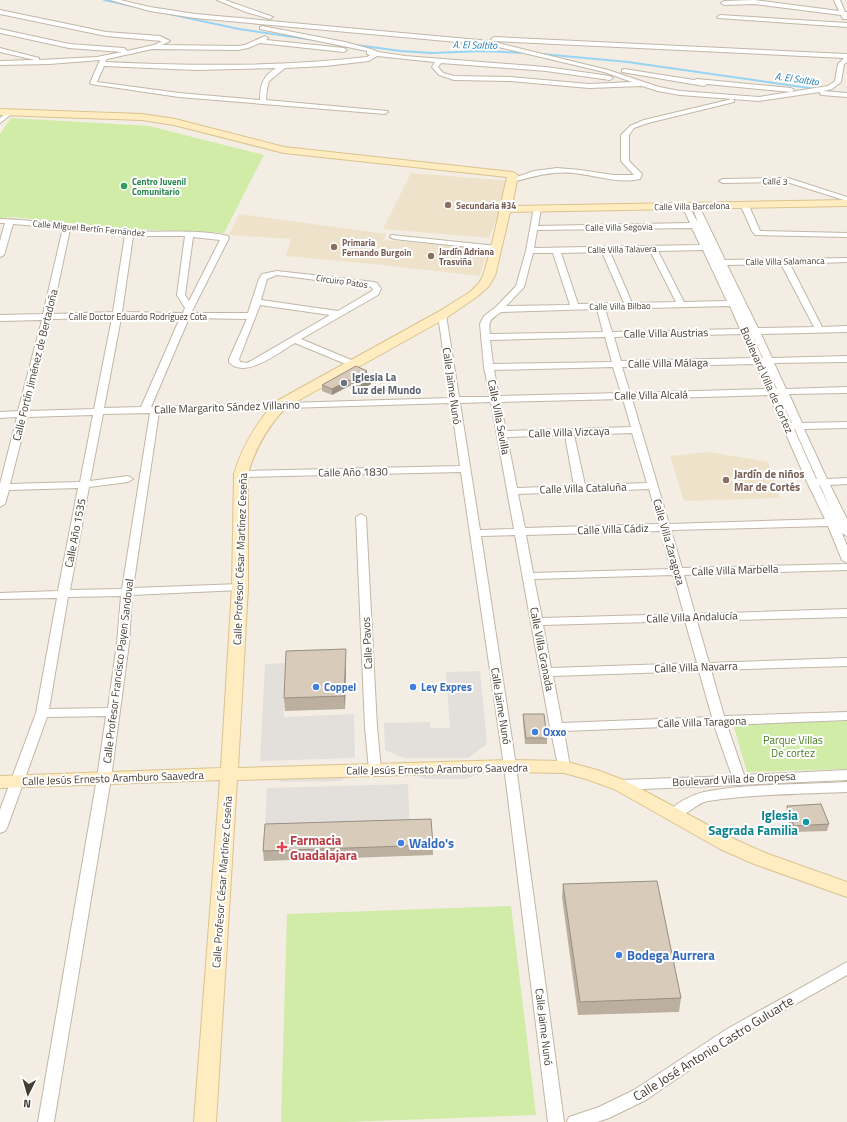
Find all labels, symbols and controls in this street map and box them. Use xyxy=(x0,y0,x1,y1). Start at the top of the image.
water label: A. El Saltito xyxy=(453,37,498,53)
water label: A. El Saltito xyxy=(774,68,821,90)
street label: Calle 3 xyxy=(762,174,788,188)
place label: Centro Juvenil Comunitario xyxy=(132,175,186,198)
marker: Centro Juvenil Comunitario xyxy=(119,181,129,191)
place label: Secundaria #34 xyxy=(456,199,516,212)
street label: Calle Villa Barcelona xyxy=(654,199,730,213)
marker: Secundaria #34 xyxy=(443,200,453,210)
street label: Calle Miguel Bertín Fernández xyxy=(32,217,146,239)
street label: Calle Villa Segovia xyxy=(585,220,653,234)
place label: Primaria Fernando Burgoin xyxy=(342,236,412,259)
marker: Primaria Fernando Burgoin xyxy=(329,242,339,252)
street label: Calle Villa Talavera xyxy=(587,242,657,256)
place label: Jardín Adriana Trasviña xyxy=(439,245,494,268)
marker: Jardín Adriana Trasviña xyxy=(426,251,436,261)
street label: Calle Villa Salamanca xyxy=(745,254,825,268)
street label: Circuiro Patos xyxy=(315,271,369,291)
street label: Calle Fortín Jiménez de Bertadoña xyxy=(8,287,62,443)
street label: Calle Villa Bilbao xyxy=(589,299,651,313)
street label: Calle Doctor Eduardo Rodríguez Cota xyxy=(69,310,208,323)
street label: Calle Villa Austrias xyxy=(624,324,708,342)
street label: Boulevard Villa de Cortez xyxy=(736,324,798,436)
street label: Calle Jaime Nunó xyxy=(439,346,465,426)
street label: Calle Villa Málaga xyxy=(628,354,709,372)
place label: Iglesia La Luz del Mundo xyxy=(352,369,421,398)
marker: Iglesia La Luz del Mundo xyxy=(339,378,349,388)
street label: Calle Villa Sevilla xyxy=(484,378,514,456)
street label: Calle Villa Alcalá xyxy=(614,386,689,404)
street label: Calle Margarito Sández Villarino xyxy=(154,396,300,418)
street label: Calle Villa Vizcaya xyxy=(528,423,610,441)
street label: Calle Año 1830 xyxy=(318,463,388,481)
place label: Jardín de niños Mar de Cortés xyxy=(734,466,805,495)
street label: Calle Profesor César Martínez Ceseña xyxy=(229,472,251,645)
marker: Jardín de niños Mar de Cortés xyxy=(721,475,731,485)
street label: Calle Villa Cataluña xyxy=(539,478,627,498)
street label: Calle Año 1535 xyxy=(60,497,90,569)
street label: Calle Villa Zaragoza xyxy=(649,497,689,587)
street label: Calle Villa Cádiz xyxy=(577,520,649,538)
street label: Calle Villa Marbella xyxy=(691,560,779,580)
street label: Calle Profesor Francisco Payen Sandoval xyxy=(99,578,137,764)
street label: Calle Villa Granada xyxy=(526,606,558,693)
street label: Calle Villa Andalucía xyxy=(646,607,738,627)
street label: Calle Pavos xyxy=(358,616,376,670)
street label: Calle Villa Navarra xyxy=(654,658,738,676)
street label: Calle Jaime Nunó xyxy=(487,666,515,746)
place label: Coppel xyxy=(324,679,356,695)
place label: Ley Expres xyxy=(421,679,472,695)
marker: Coppel xyxy=(311,682,321,692)
marker: Ley Expres xyxy=(408,682,418,692)
street label: Calle Villa Taragona xyxy=(657,712,747,732)
place label: Oxxo xyxy=(543,724,566,740)
marker: Oxxo xyxy=(530,727,540,737)
park label: Parque Villas De cortez xyxy=(763,732,823,761)
street label: Calle Jesús Ernesto Aramburo Saavedra xyxy=(346,759,528,779)
street label: Calle Jesús Ernesto Aramburo Saavedra xyxy=(22,767,205,789)
street label: Boulevard Villa de Oropesa xyxy=(672,768,797,790)
street label: Calle Profesor César Martínez Ceseña xyxy=(208,795,236,969)
place label: Iglesia Sagrada Familia xyxy=(708,805,798,840)
marker: Iglesia Sagrada Familia xyxy=(801,817,811,827)
place label: Farmacia Guadalajara xyxy=(290,830,358,865)
place label: Waldo's xyxy=(409,833,454,853)
marker: Waldo's xyxy=(396,838,406,848)
marker: Farmacia Guadalajara xyxy=(277,842,287,852)
place label: Bodega Aurrera xyxy=(627,945,715,965)
marker: Bodega Aurrera xyxy=(614,950,624,960)
street label: Calle Jaime Nunó xyxy=(531,987,557,1067)
street label: Calle José Antonio Castro Guluarte xyxy=(629,990,797,1106)
north arrow xyxy=(8,1074,48,1114)
text: N xyxy=(23,1096,32,1112)

